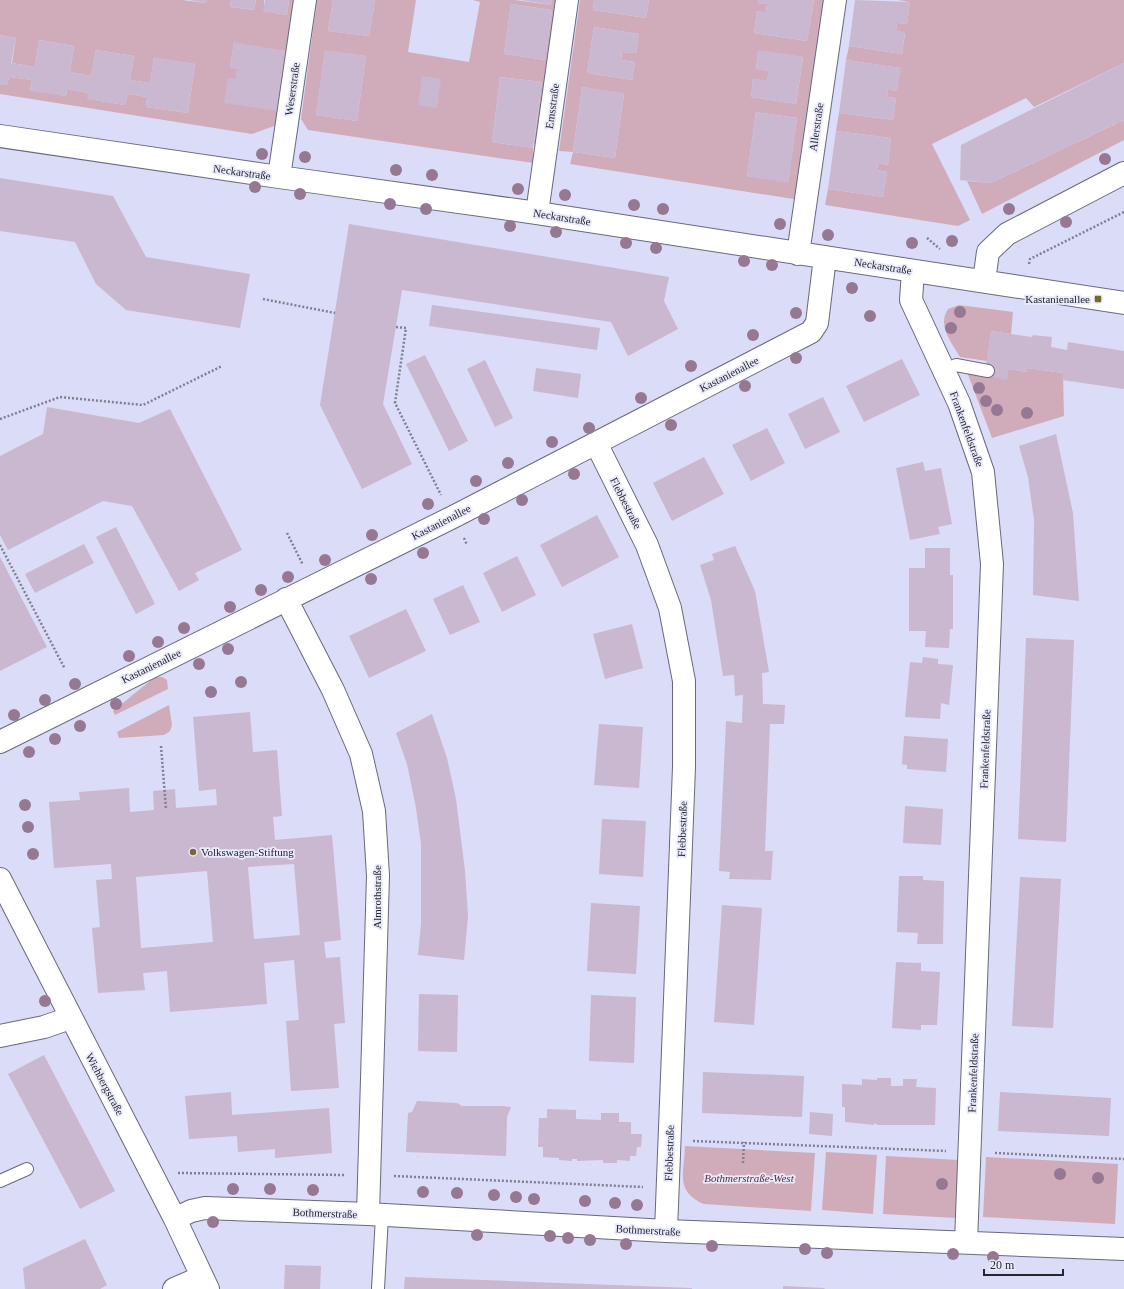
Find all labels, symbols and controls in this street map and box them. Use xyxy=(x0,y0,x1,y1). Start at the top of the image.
street label: Weserstraße xyxy=(282,62,302,116)
street label: Emsstraße xyxy=(543,82,561,130)
street label: Allerstraße xyxy=(807,102,825,152)
street label: Neckarstraße xyxy=(212,162,272,182)
street label: Neckarstraße xyxy=(532,207,592,227)
street label: Neckarstraße xyxy=(853,256,913,276)
place label: Kastanienallee xyxy=(1025,293,1090,305)
marker: Kastanienallee xyxy=(1093,294,1103,304)
street label: Kastanienallee xyxy=(697,354,761,394)
street label: Frankenfeldstraße xyxy=(948,390,986,468)
street label: Flebbestraße xyxy=(608,475,644,531)
street label: Kastanienallee xyxy=(409,502,473,542)
street label: Kastanienallee xyxy=(119,646,183,686)
street label: Frankenfeldstraße xyxy=(978,709,992,789)
street label: Flebbestraße xyxy=(675,801,689,857)
place label: Volkswagen-Stiftung xyxy=(201,846,294,858)
marker: Volkswagen-Stiftung xyxy=(188,847,198,857)
street label: Almrothstraße xyxy=(371,865,383,929)
street label: Frankenfeldstraße xyxy=(966,1033,980,1113)
street label: Wiehbergstraße xyxy=(84,1051,127,1117)
street label: Flebbestraße xyxy=(662,1125,676,1181)
park label: Bothmerstraße-West xyxy=(704,1172,795,1184)
street label: Bothmerstraße xyxy=(292,1206,358,1220)
street label: Bothmerstraße xyxy=(615,1222,681,1238)
scale bar xyxy=(984,1251,1063,1277)
text: 20 m xyxy=(990,1258,1015,1272)

